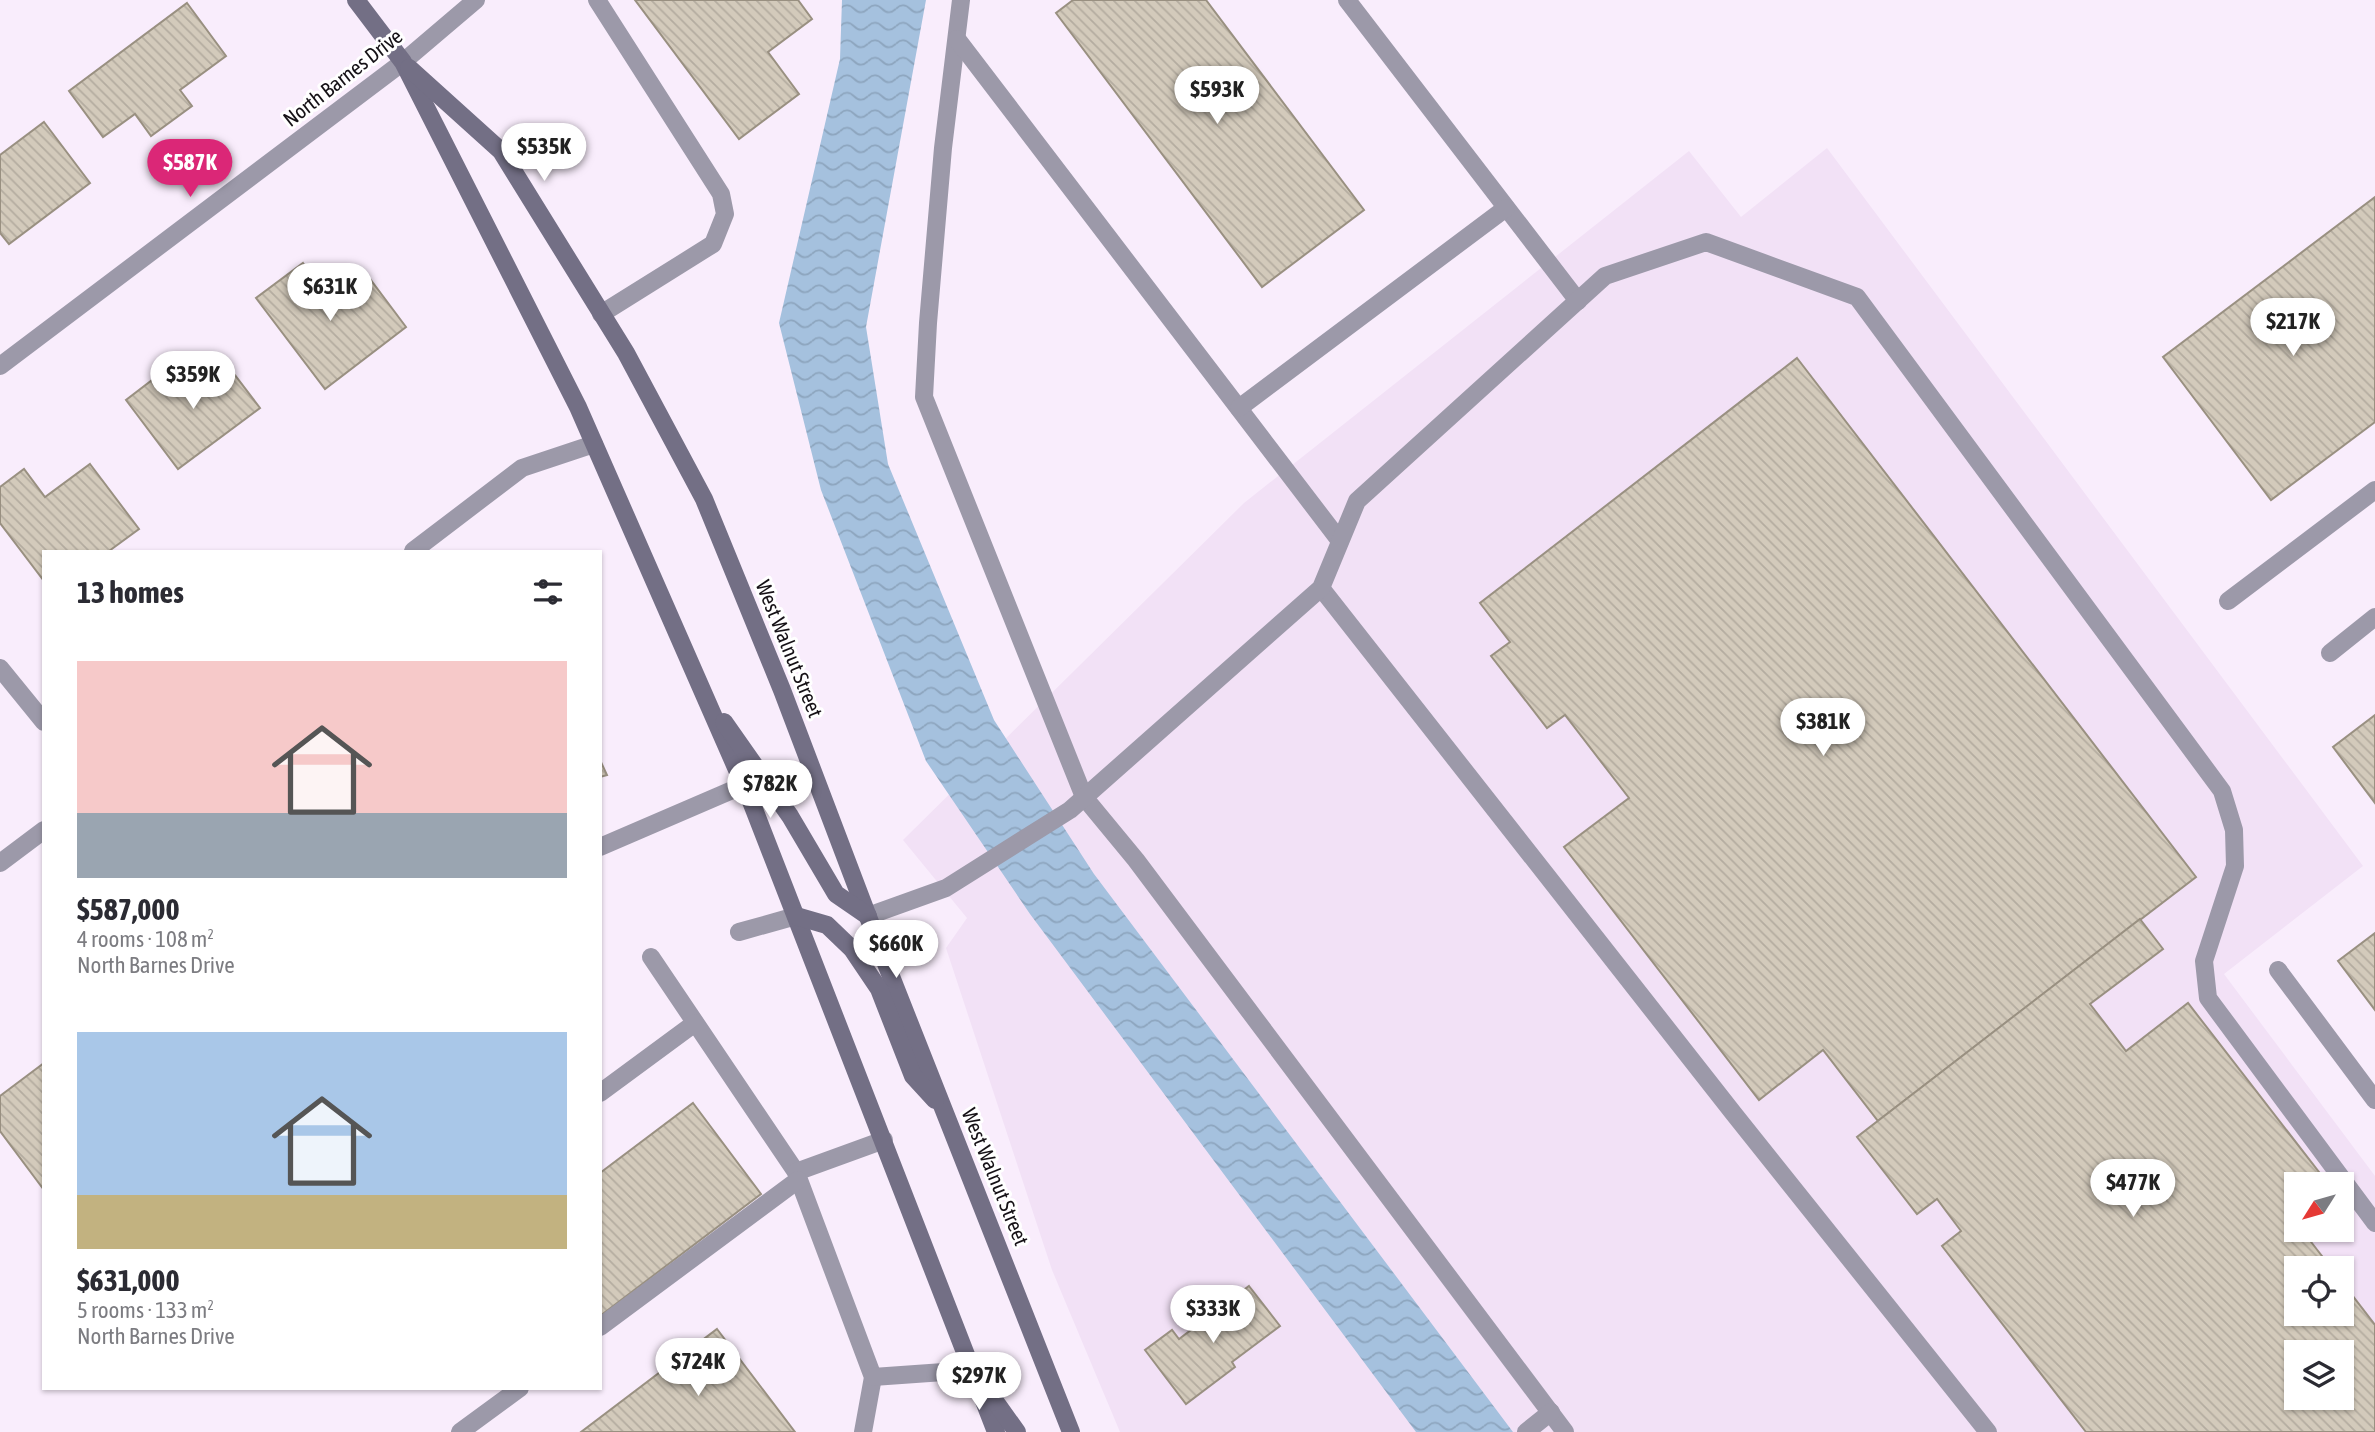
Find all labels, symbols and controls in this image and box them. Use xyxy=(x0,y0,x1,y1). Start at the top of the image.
street label: North Barnes Drive xyxy=(278,23,407,131)
pin: $593K xyxy=(1168,66,1266,126)
text: $593K xyxy=(1190,76,1244,102)
pin: $535K xyxy=(495,124,593,183)
text: $535K xyxy=(517,133,571,159)
pin: $587K xyxy=(141,140,239,199)
text: $587K xyxy=(163,149,217,175)
pin: $631K xyxy=(281,264,379,323)
text: $631K xyxy=(303,273,357,299)
pin: $217K xyxy=(2244,298,2342,358)
text: $217K xyxy=(2266,308,2320,334)
pin: $359K xyxy=(144,352,242,411)
text: $359K xyxy=(166,361,220,387)
icon: filters xyxy=(529,573,567,611)
text: 13 homes xyxy=(77,575,184,609)
street label: West Walnut Street xyxy=(752,577,828,721)
pin: $381K xyxy=(1774,698,1872,758)
icon: home xyxy=(259,707,385,833)
text: $381K xyxy=(1796,708,1850,734)
pin: $782K xyxy=(721,760,819,820)
text: $782K xyxy=(743,770,797,796)
text: $587,000 xyxy=(77,892,180,926)
pin: $660K xyxy=(847,920,945,980)
text: 4 rooms · 108 m² xyxy=(77,926,214,952)
text: $660K xyxy=(869,930,923,956)
text: North Barnes Drive xyxy=(77,952,235,978)
icon: home xyxy=(259,1078,385,1204)
street label: West Walnut Street xyxy=(958,1105,1034,1249)
pin: $477K xyxy=(2084,1160,2182,1219)
text: $477K xyxy=(2106,1169,2160,1195)
north arrow xyxy=(2284,1172,2354,1242)
map controls xyxy=(2284,1172,2354,1410)
button: locate xyxy=(2284,1256,2354,1326)
text: $631,000 xyxy=(77,1263,180,1297)
pin: $333K xyxy=(1164,1286,1262,1345)
text: $333K xyxy=(1186,1295,1240,1321)
text: 5 rooms · 133 m² xyxy=(77,1297,214,1323)
text: North Barnes Drive xyxy=(77,1323,235,1349)
pin: $724K xyxy=(649,1338,747,1398)
button: layers xyxy=(2284,1340,2354,1410)
text: $724K xyxy=(671,1348,725,1374)
pin: $297K xyxy=(930,1352,1028,1412)
text: $297K xyxy=(952,1362,1006,1388)

